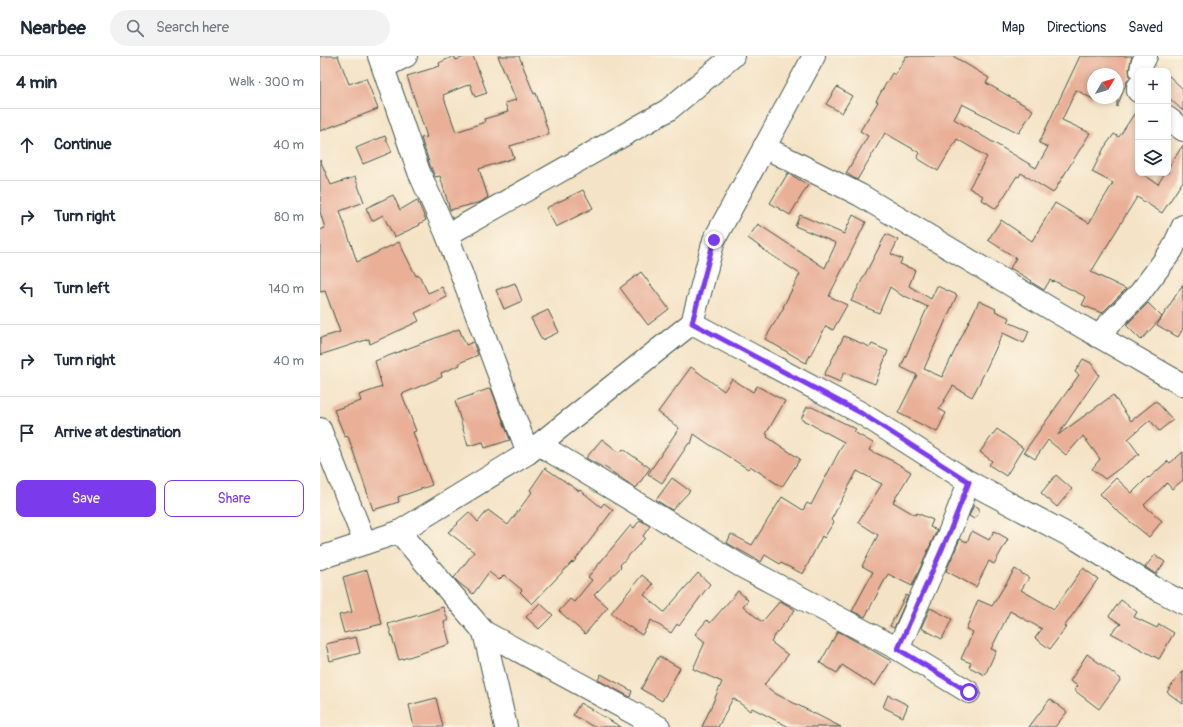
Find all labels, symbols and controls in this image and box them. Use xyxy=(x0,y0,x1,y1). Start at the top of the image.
search box xyxy=(110,10,390,46)
text: Nearbee xyxy=(20,16,86,40)
icon: search xyxy=(124,17,146,39)
text: Search here xyxy=(156,18,229,37)
text: Map xyxy=(1002,19,1025,36)
text: Directions xyxy=(1047,19,1106,36)
text: Saved xyxy=(1128,19,1163,36)
north arrow xyxy=(1087,68,1123,104)
map controls xyxy=(1135,68,1171,176)
button: + xyxy=(1135,68,1171,104)
text: 4 min xyxy=(16,72,57,93)
text: Walk · 300 m xyxy=(229,74,304,90)
button: − xyxy=(1135,104,1171,140)
icon: ahead xyxy=(16,134,38,156)
text: Continue xyxy=(54,135,112,154)
text: 40 m xyxy=(273,137,304,153)
button: layers xyxy=(1135,140,1171,176)
icon: right xyxy=(16,206,38,228)
text: Turn right xyxy=(54,207,115,226)
text: 80 m xyxy=(274,209,304,225)
route end xyxy=(705,231,723,249)
icon: left xyxy=(16,278,38,300)
text: Turn left xyxy=(54,279,110,298)
text: 140 m xyxy=(268,281,304,297)
icon: right xyxy=(16,350,38,372)
text: Turn right xyxy=(54,351,115,370)
text: 40 m xyxy=(273,353,304,369)
icon: arrive xyxy=(16,422,38,444)
text: Arrive at destination xyxy=(54,423,181,442)
button: Save xyxy=(16,480,156,517)
button: Share xyxy=(164,480,304,517)
route start xyxy=(960,683,978,701)

